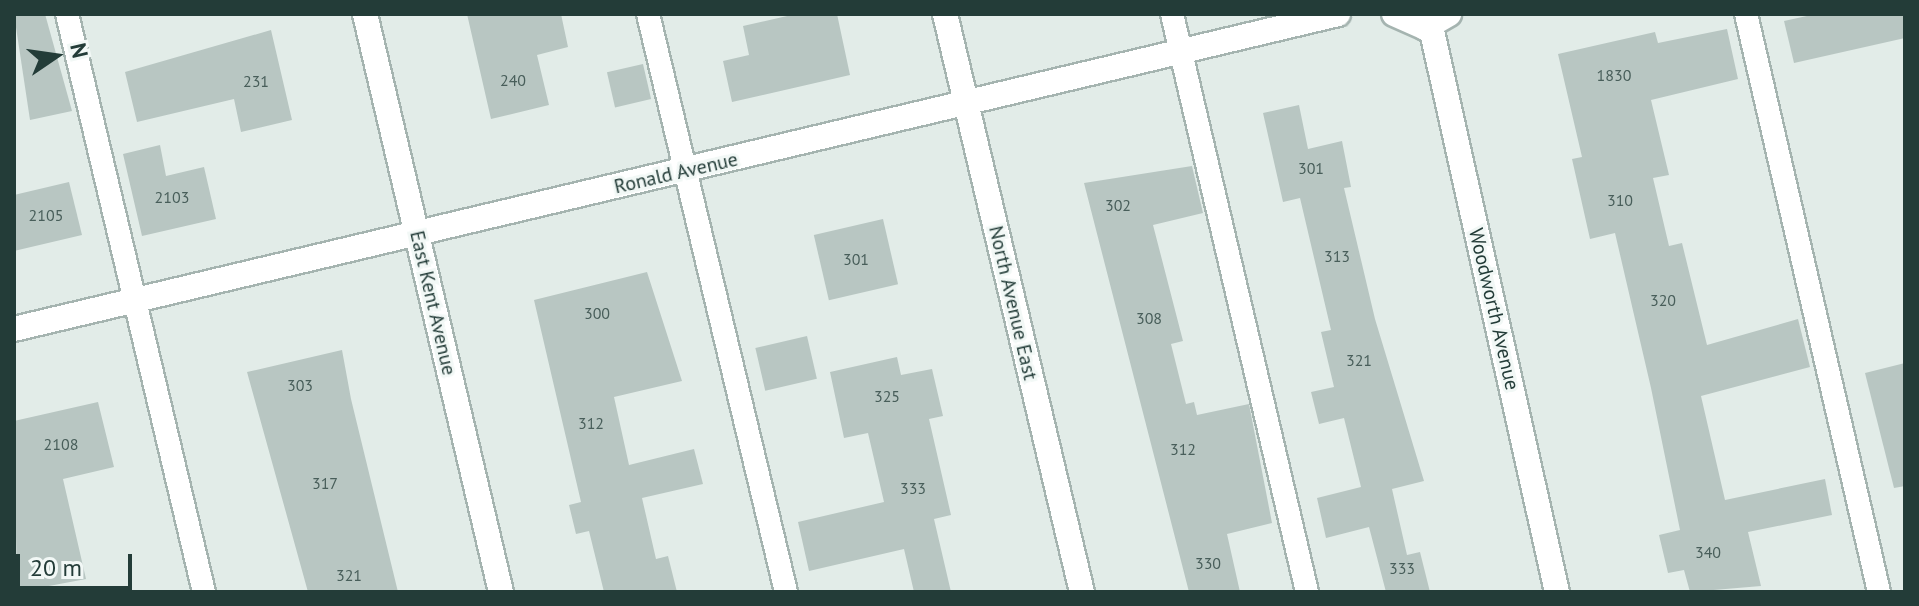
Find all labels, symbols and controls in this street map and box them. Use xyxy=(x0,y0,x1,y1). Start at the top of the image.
north arrow xyxy=(16,16,96,96)
text: N xyxy=(64,40,95,61)
house number: 1830 xyxy=(1597,65,1631,85)
house number: 240 xyxy=(500,70,526,90)
house number: 231 xyxy=(243,71,269,91)
street label: Ronald Avenue xyxy=(611,147,741,199)
house number: 301 xyxy=(1298,158,1324,178)
house number: 2103 xyxy=(155,187,189,207)
house number: 310 xyxy=(1607,190,1633,210)
house number: 302 xyxy=(1105,195,1131,215)
house number: 2105 xyxy=(29,205,63,225)
street label: North Avenue East xyxy=(984,223,1042,383)
street label: Woodworth Avenue xyxy=(1464,225,1524,393)
street label: East Kent Avenue xyxy=(405,228,461,378)
house number: 313 xyxy=(1324,246,1350,266)
house number: 301 xyxy=(843,249,869,269)
house number: 320 xyxy=(1650,290,1676,310)
house number: 300 xyxy=(584,303,610,323)
house number: 308 xyxy=(1136,308,1162,328)
house number: 321 xyxy=(1346,350,1372,370)
house number: 303 xyxy=(287,375,313,395)
house number: 325 xyxy=(874,386,900,406)
house number: 312 xyxy=(578,413,604,433)
house number: 2108 xyxy=(44,434,78,454)
house number: 312 xyxy=(1170,439,1196,459)
house number: 317 xyxy=(312,473,338,493)
house number: 333 xyxy=(900,478,926,498)
scale bar xyxy=(20,538,136,588)
house number: 340 xyxy=(1695,542,1721,562)
text: 20 m xyxy=(30,552,82,583)
house number: 330 xyxy=(1195,553,1221,573)
house number: 333 xyxy=(1389,558,1415,578)
house number: 321 xyxy=(336,565,362,585)

